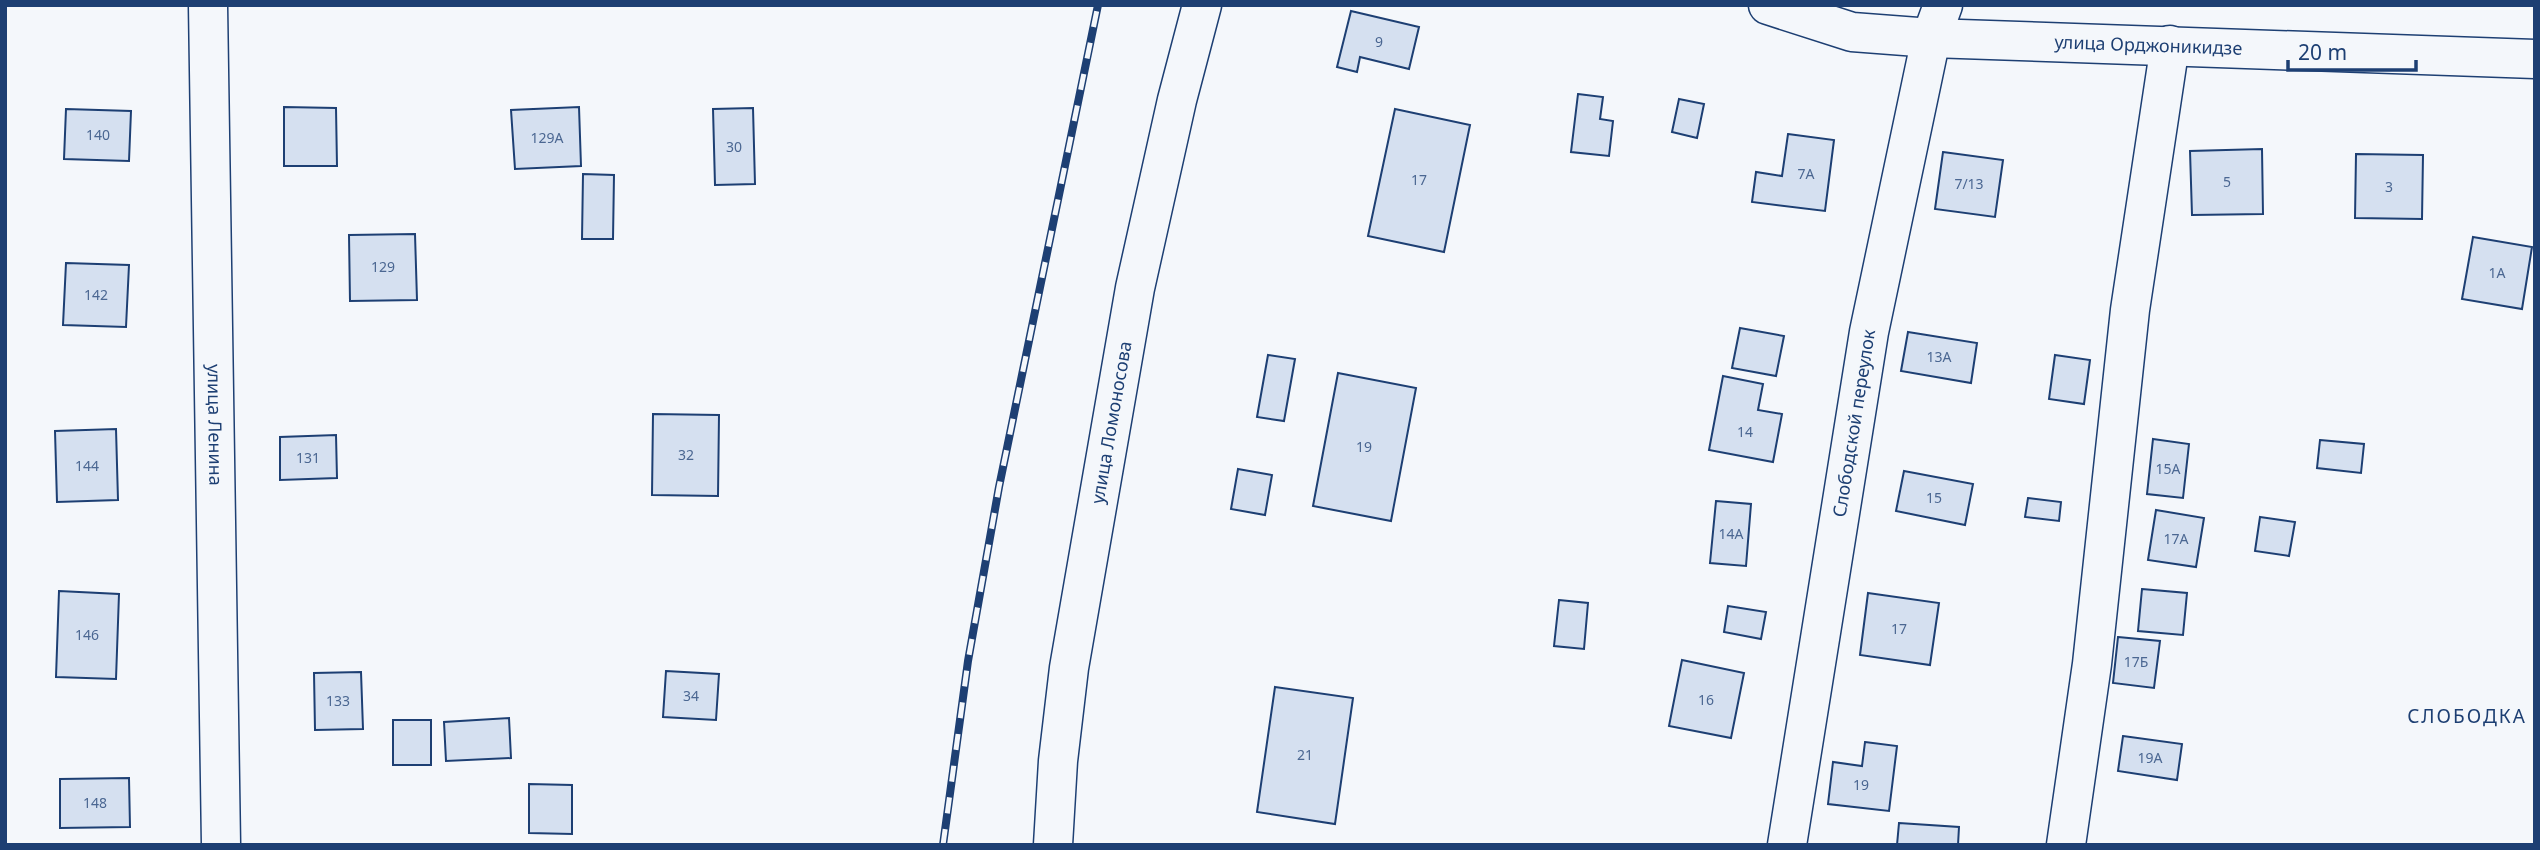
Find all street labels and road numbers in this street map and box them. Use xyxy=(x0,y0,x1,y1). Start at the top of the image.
street label: улица Орджоникидзе xyxy=(2054,29,2243,60)
street label: Слободской переулок xyxy=(1827,327,1880,519)
street label: улица Ломоносова xyxy=(1085,339,1137,506)
street label: улица Ленина xyxy=(203,364,228,486)

